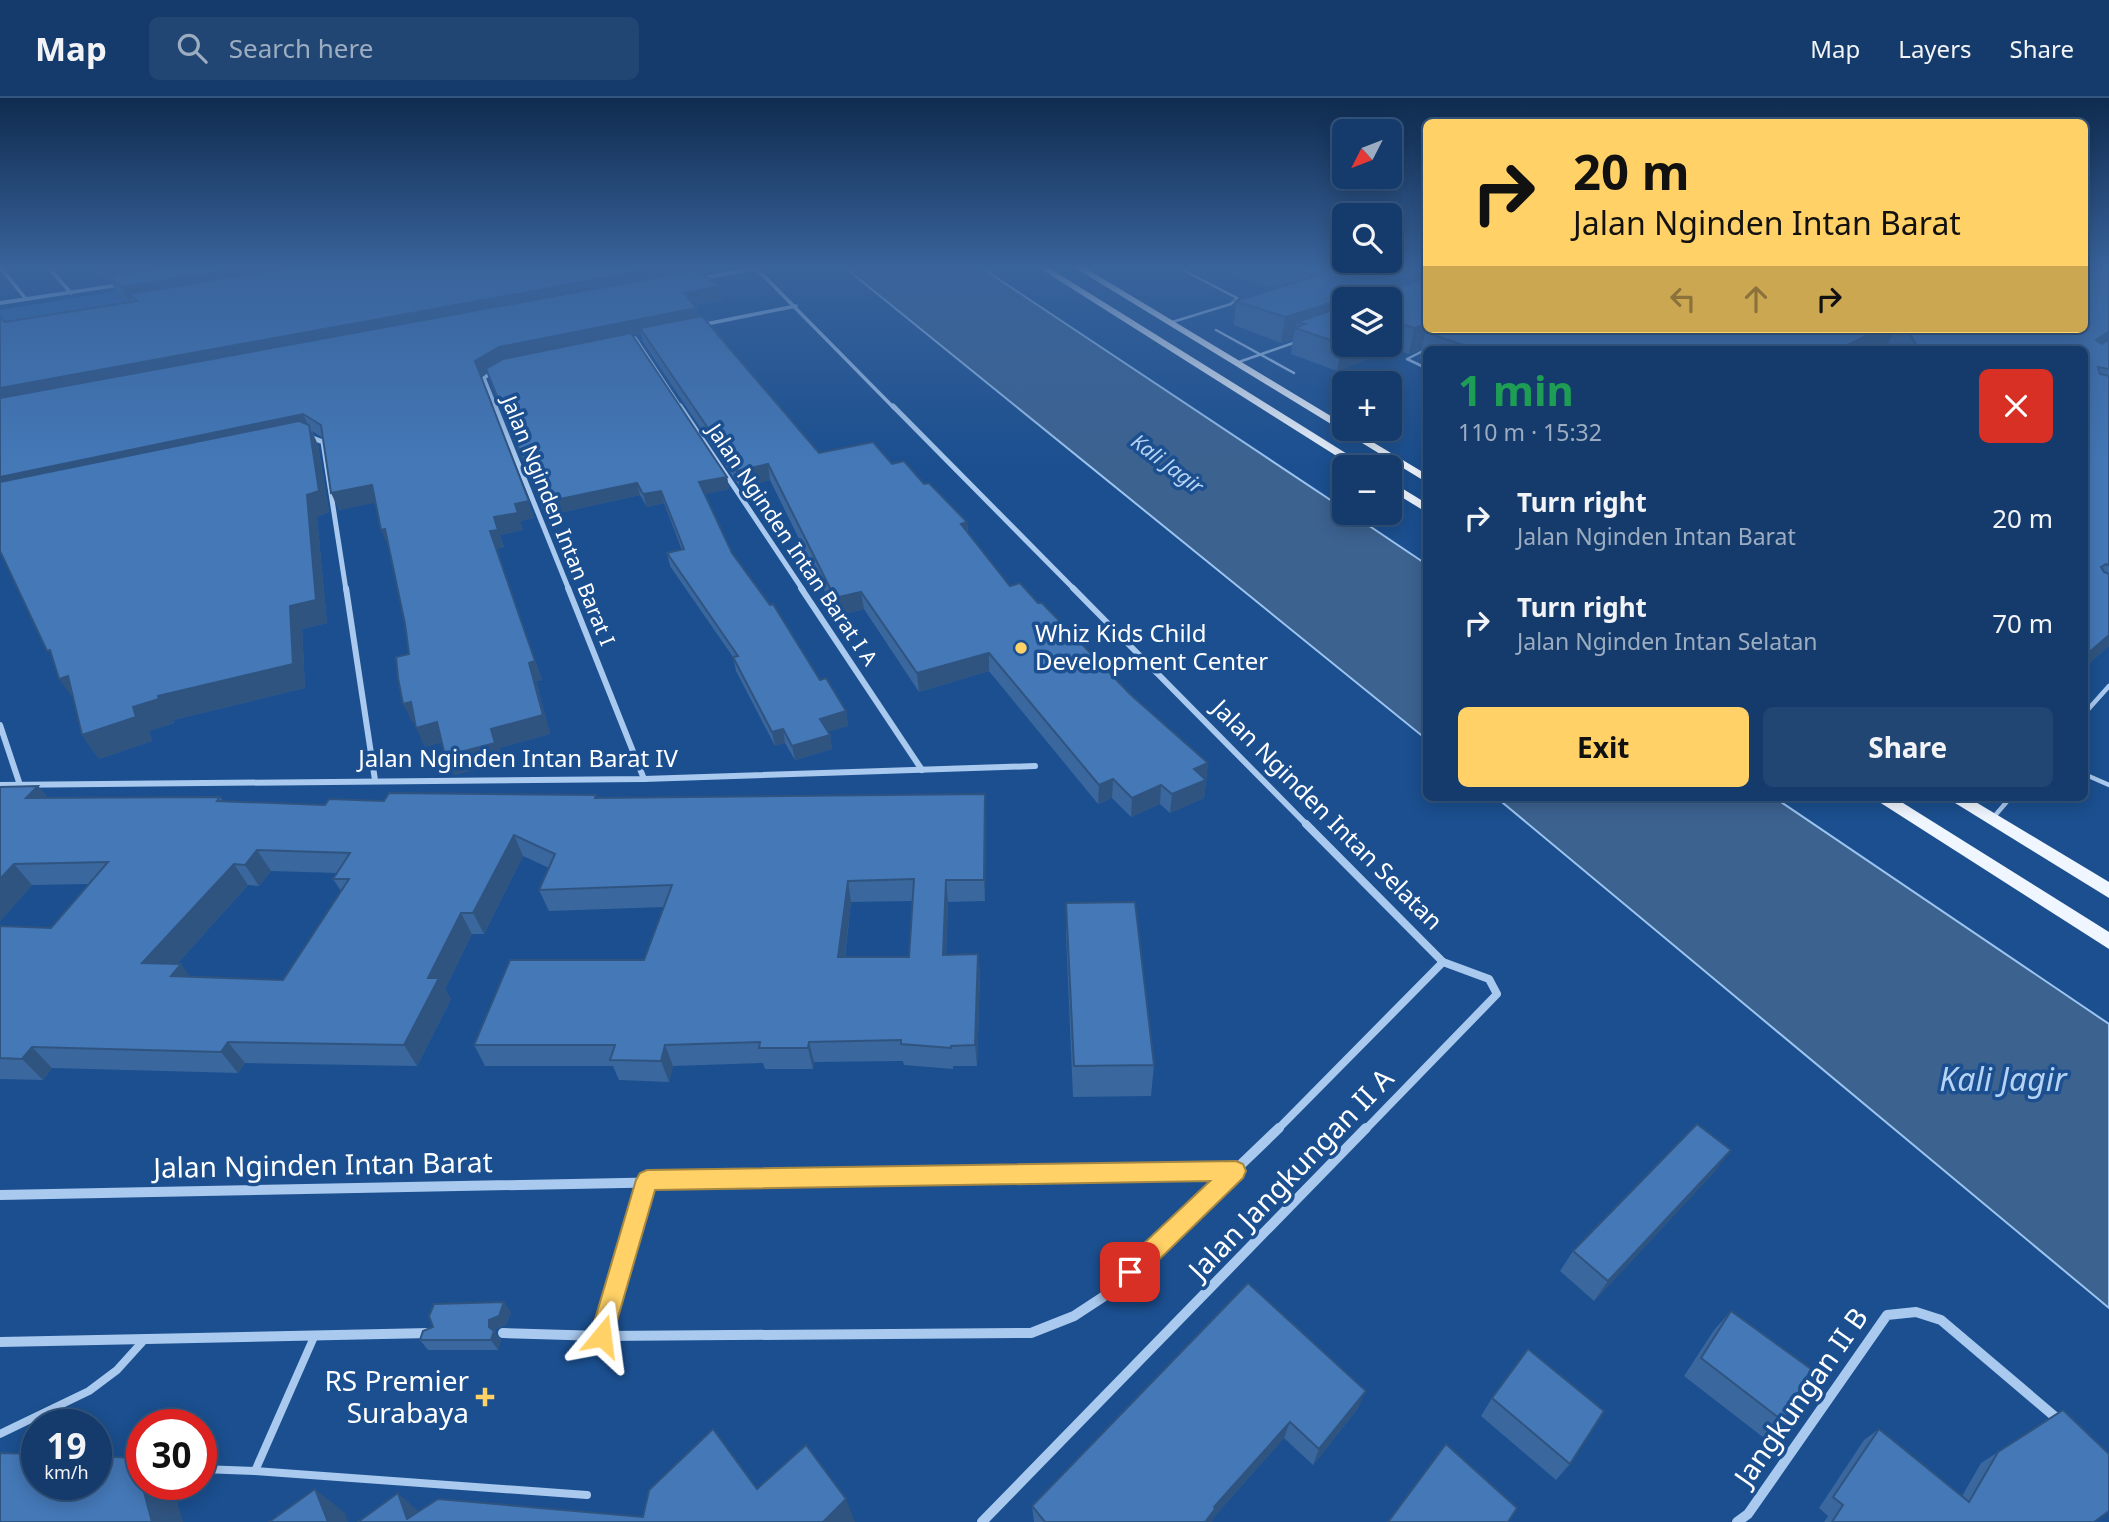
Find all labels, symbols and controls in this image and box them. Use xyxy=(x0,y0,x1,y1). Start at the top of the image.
search box xyxy=(149,17,639,80)
text: Map xyxy=(35,26,107,71)
icon: search xyxy=(173,29,211,67)
text: Search here xyxy=(229,30,373,66)
text: Map xyxy=(1810,32,1860,65)
text: Layers xyxy=(1898,32,1972,65)
text: Share xyxy=(2010,32,2074,65)
north arrow xyxy=(1332,119,1402,189)
map controls xyxy=(1332,119,1402,525)
text: 20 m xyxy=(1573,138,1690,204)
icon: right xyxy=(1458,147,1549,238)
text: Jalan Nginden Intan Barat xyxy=(1573,201,1961,244)
button: search xyxy=(1332,203,1402,273)
icon: left xyxy=(1664,280,1702,318)
icon: ahead xyxy=(1737,280,1775,318)
icon: right xyxy=(1810,280,1848,318)
button: layers xyxy=(1332,287,1402,357)
text: 1 min xyxy=(1458,361,1574,418)
button: close xyxy=(1979,369,2053,443)
button: + xyxy=(1332,371,1402,441)
street label: Jalan Nginden Intan Barat I xyxy=(495,390,622,650)
street label: Jalan Nginden Intan Barat I A xyxy=(700,416,885,671)
text: 110 m · 15:32 xyxy=(1458,416,1602,448)
water label: Kali Jagir xyxy=(1126,427,1211,501)
button: − xyxy=(1332,455,1402,525)
text: Turn right xyxy=(1517,484,1647,520)
icon: right xyxy=(1458,499,1496,537)
text: 20 m xyxy=(1992,500,2053,536)
text: Jalan Nginden Intan Barat xyxy=(1517,520,1796,552)
text: Turn right xyxy=(1517,589,1647,625)
icon: right xyxy=(1458,604,1496,642)
text: 70 m xyxy=(1992,605,2053,641)
place label: Whiz Kids Child Development Center xyxy=(1035,616,1268,677)
text: Jalan Nginden Intan Selatan xyxy=(1517,625,1818,657)
marker: Whiz Kids Child Development Center xyxy=(1013,640,1029,656)
street label: Jalan Nginden Intan Selatan xyxy=(1204,690,1451,936)
button: Exit xyxy=(1458,707,1749,787)
button: Share xyxy=(1763,707,2053,787)
street label: Jalan Nginden Intan Barat IV xyxy=(356,741,678,774)
water label: Kali Jagir xyxy=(1939,1057,2068,1100)
street label: Jalan Jangkungan II A xyxy=(1177,1059,1401,1289)
street label: Jalan Nginden Intan Barat xyxy=(150,1142,493,1186)
pin xyxy=(1100,1242,1160,1302)
icon: arrive xyxy=(1111,1253,1149,1291)
position arrow xyxy=(565,1299,639,1373)
street label: Jangkungan II B xyxy=(1723,1300,1876,1496)
place label: RS Premier Surabaya xyxy=(324,1361,469,1431)
marker: RS Premier Surabaya xyxy=(475,1387,495,1407)
speed limit sign: 30 xyxy=(126,1409,217,1500)
text: 19 xyxy=(46,1422,87,1469)
text: km/h xyxy=(44,1460,89,1484)

